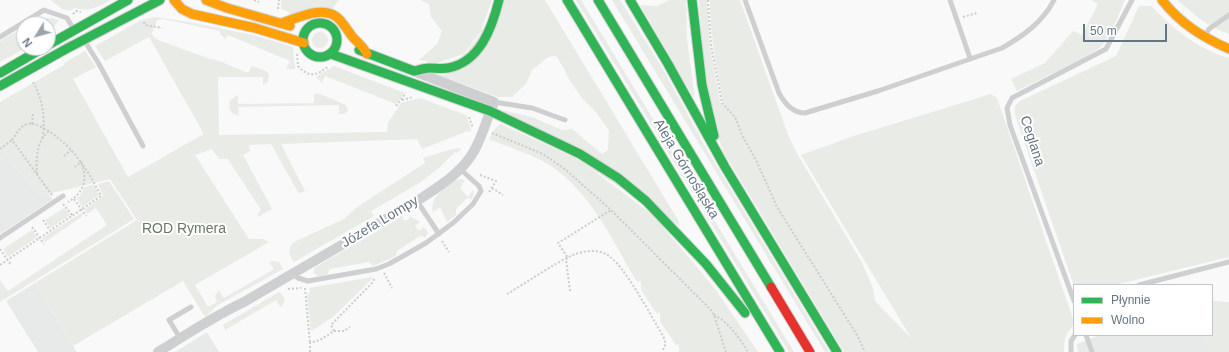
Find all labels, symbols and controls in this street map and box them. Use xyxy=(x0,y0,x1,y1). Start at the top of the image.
north arrow xyxy=(16,16,56,56)
scale bar xyxy=(1085,16,1169,42)
text: 50 m xyxy=(1090,24,1117,38)
text: N xyxy=(20,36,34,49)
street label: Ceglana xyxy=(1016,114,1048,168)
street label: Aleja Górnośląska xyxy=(650,116,722,222)
street label: Józefa Lompy xyxy=(338,192,422,252)
park label: ROD Rymera xyxy=(142,221,226,237)
legend xyxy=(1073,284,1213,336)
text: Płynnie xyxy=(1111,293,1150,307)
text: Wolno xyxy=(1111,313,1145,327)

